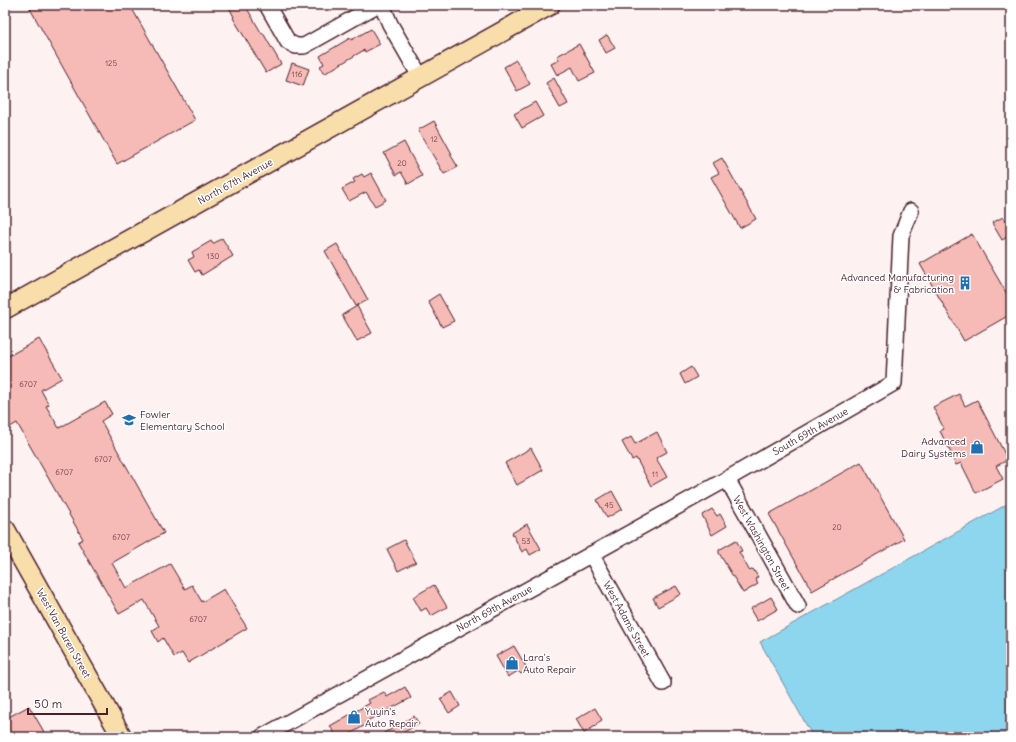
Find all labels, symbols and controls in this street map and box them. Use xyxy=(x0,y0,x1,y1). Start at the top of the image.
house number: 125 xyxy=(105,58,117,68)
house number: 116 xyxy=(292,69,303,79)
house number: 12 xyxy=(430,134,438,144)
street label: North 67th Avenue xyxy=(195,155,275,207)
house number: 20 xyxy=(397,158,407,168)
house number: 130 xyxy=(207,251,219,261)
place label: Advanced Manufacturing & Fabrication xyxy=(841,271,954,296)
building icon: Advanced Manufacturing & Fabrication xyxy=(957,275,973,291)
house number: 6707 xyxy=(19,379,37,389)
street label: South 69th Avenue xyxy=(770,405,850,458)
place label: Fowler Elementary School xyxy=(140,408,225,433)
school or university icon: Fowler Elementary School xyxy=(121,412,137,428)
place label: Advanced Dairy Systems xyxy=(901,435,966,460)
shop icon: Advanced Dairy Systems xyxy=(969,439,985,455)
house number: 6707 xyxy=(94,454,112,464)
house number: 6707 xyxy=(55,467,73,477)
house number: 11 xyxy=(652,469,658,479)
street label: West Washington Street xyxy=(730,493,793,594)
house number: 45 xyxy=(604,500,614,510)
house number: 20 xyxy=(832,522,842,532)
house number: 6707 xyxy=(112,532,130,542)
house number: 53 xyxy=(521,536,531,546)
street label: West Adams Street xyxy=(600,579,653,660)
street label: North 69th Avenue xyxy=(454,582,534,635)
street label: West Van Buren Street xyxy=(34,586,94,681)
house number: 6707 xyxy=(189,614,207,624)
place label: Lara's Auto Repair xyxy=(523,651,576,676)
shop icon: Lara's Auto Repair xyxy=(504,655,520,671)
scale bar xyxy=(28,690,107,716)
text: 50 m xyxy=(34,696,63,711)
place label: Yuyin's Auto Repair xyxy=(365,705,418,730)
shop icon: Yuyin's Auto Repair xyxy=(346,709,362,725)

